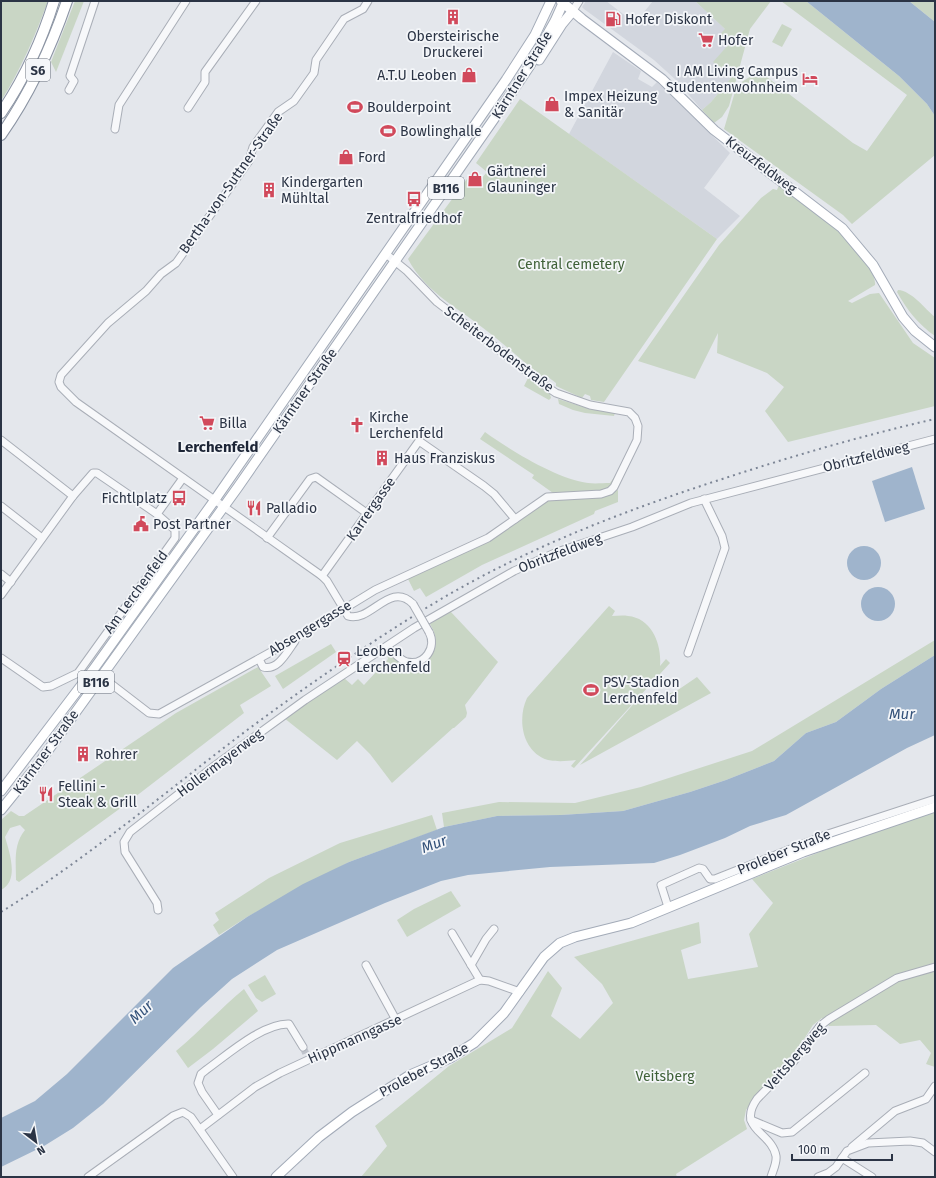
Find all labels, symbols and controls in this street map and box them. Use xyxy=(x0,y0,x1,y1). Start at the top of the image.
building icon: Obersteirische Druckerei xyxy=(444,8,462,26)
fuel station icon: Hofer Diskont xyxy=(604,10,622,28)
place label: Hofer Diskont xyxy=(625,11,713,28)
place label: Obersteirische Druckerei xyxy=(407,28,499,61)
street label: Kärntner Straße xyxy=(488,28,556,122)
supermarket icon: Hofer xyxy=(697,31,715,49)
place label: Hofer xyxy=(718,32,754,49)
road number: S6 xyxy=(26,59,50,81)
place label: I AM Living Campus Studentenwohnheim xyxy=(666,63,798,96)
shop icon: A.T.U Leoben xyxy=(460,66,478,84)
place label: A.T.U Leoben xyxy=(377,67,457,84)
hotel icon: I AM Living Campus Studentenwohnheim xyxy=(801,70,819,88)
place label: Impex Heizung & Sanitär xyxy=(564,88,658,121)
shop icon: Impex Heizung & Sanitär xyxy=(543,95,561,113)
sports icon: Boulderpoint xyxy=(346,98,364,116)
place label: Boulderpoint xyxy=(367,99,452,116)
street label: Bertha-von-Suttner-Straße xyxy=(176,109,286,257)
sports icon: Bowlinghalle xyxy=(379,122,397,140)
place label: Bowlinghalle xyxy=(400,123,482,140)
street label: Kreuzfeldweg xyxy=(722,133,800,198)
shop icon: Ford xyxy=(337,148,355,166)
place label: Ford xyxy=(358,149,386,166)
place label: Gärtnerei Glauninger xyxy=(487,163,557,196)
shop icon: Gärtnerei Glauninger xyxy=(466,170,484,188)
place label: Kindergarten Mühltal xyxy=(281,174,363,207)
road number: B116 xyxy=(428,177,464,199)
building icon: Kindergarten Mühltal xyxy=(260,181,278,199)
bus stop icon: Zentralfriedhof xyxy=(405,190,423,208)
place label: Zentralfriedhof xyxy=(366,210,463,227)
park label: Central cemetery xyxy=(517,256,625,273)
street label: Scheiterbodenstraße xyxy=(441,302,557,396)
street label: Kärntner Straße xyxy=(269,345,341,437)
place label: Kirche Lerchenfeld xyxy=(369,409,444,442)
supermarket icon: Billa xyxy=(198,414,216,432)
place label: Billa xyxy=(219,415,247,432)
church icon: Kirche Lerchenfeld xyxy=(348,416,366,434)
district label: Lerchenfeld xyxy=(178,438,258,456)
street label: Obritzfeldweg xyxy=(821,438,911,476)
building icon: Haus Franziskus xyxy=(373,449,391,467)
place label: Haus Franziskus xyxy=(394,450,495,467)
street label: Karrergasse xyxy=(343,474,399,544)
bus stop icon: Fichtlplatz xyxy=(170,489,188,507)
place label: Fichtlplatz xyxy=(102,490,167,507)
restaurant icon: Palladio xyxy=(245,499,263,517)
place label: Palladio xyxy=(266,500,317,517)
public building icon: Post Partner xyxy=(132,515,150,533)
place label: Post Partner xyxy=(153,516,231,533)
street label: Obritzfeldweg xyxy=(516,529,605,577)
street label: Am Lerchenfeld xyxy=(100,547,172,637)
street label: Absengergasse xyxy=(265,597,355,659)
place label: Leoben Lerchenfeld xyxy=(356,643,431,676)
station icon: Leoben Lerchenfeld xyxy=(335,650,353,668)
road number: B116 xyxy=(78,671,114,693)
place label: PSV-Stadion Lerchenfeld xyxy=(603,674,680,707)
sports icon: PSV-Stadion Lerchenfeld xyxy=(582,681,600,699)
water label: Mur xyxy=(889,705,916,723)
street label: Kärntner Straße xyxy=(10,706,82,798)
street label: Hollermayerweg xyxy=(174,725,267,801)
building icon: Rohrer xyxy=(74,745,92,763)
place label: Rohrer xyxy=(95,746,138,763)
place label: Fellini - Steak & Grill xyxy=(58,778,137,811)
restaurant icon: Fellini - Steak & Grill xyxy=(37,785,55,803)
street label: Proleber Straße xyxy=(735,826,833,878)
water label: Mur xyxy=(419,831,450,857)
water label: Mur xyxy=(125,996,158,1027)
street label: Hippmanngasse xyxy=(305,1011,405,1067)
street label: Veitsbergweg xyxy=(761,1019,829,1094)
street label: Proleber Straße xyxy=(376,1039,472,1101)
park label: Veitsberg xyxy=(635,1068,695,1085)
north arrow xyxy=(16,1122,56,1162)
scale bar xyxy=(792,1136,892,1162)
text: N xyxy=(34,1143,47,1158)
text: 100 m xyxy=(798,1143,830,1157)

